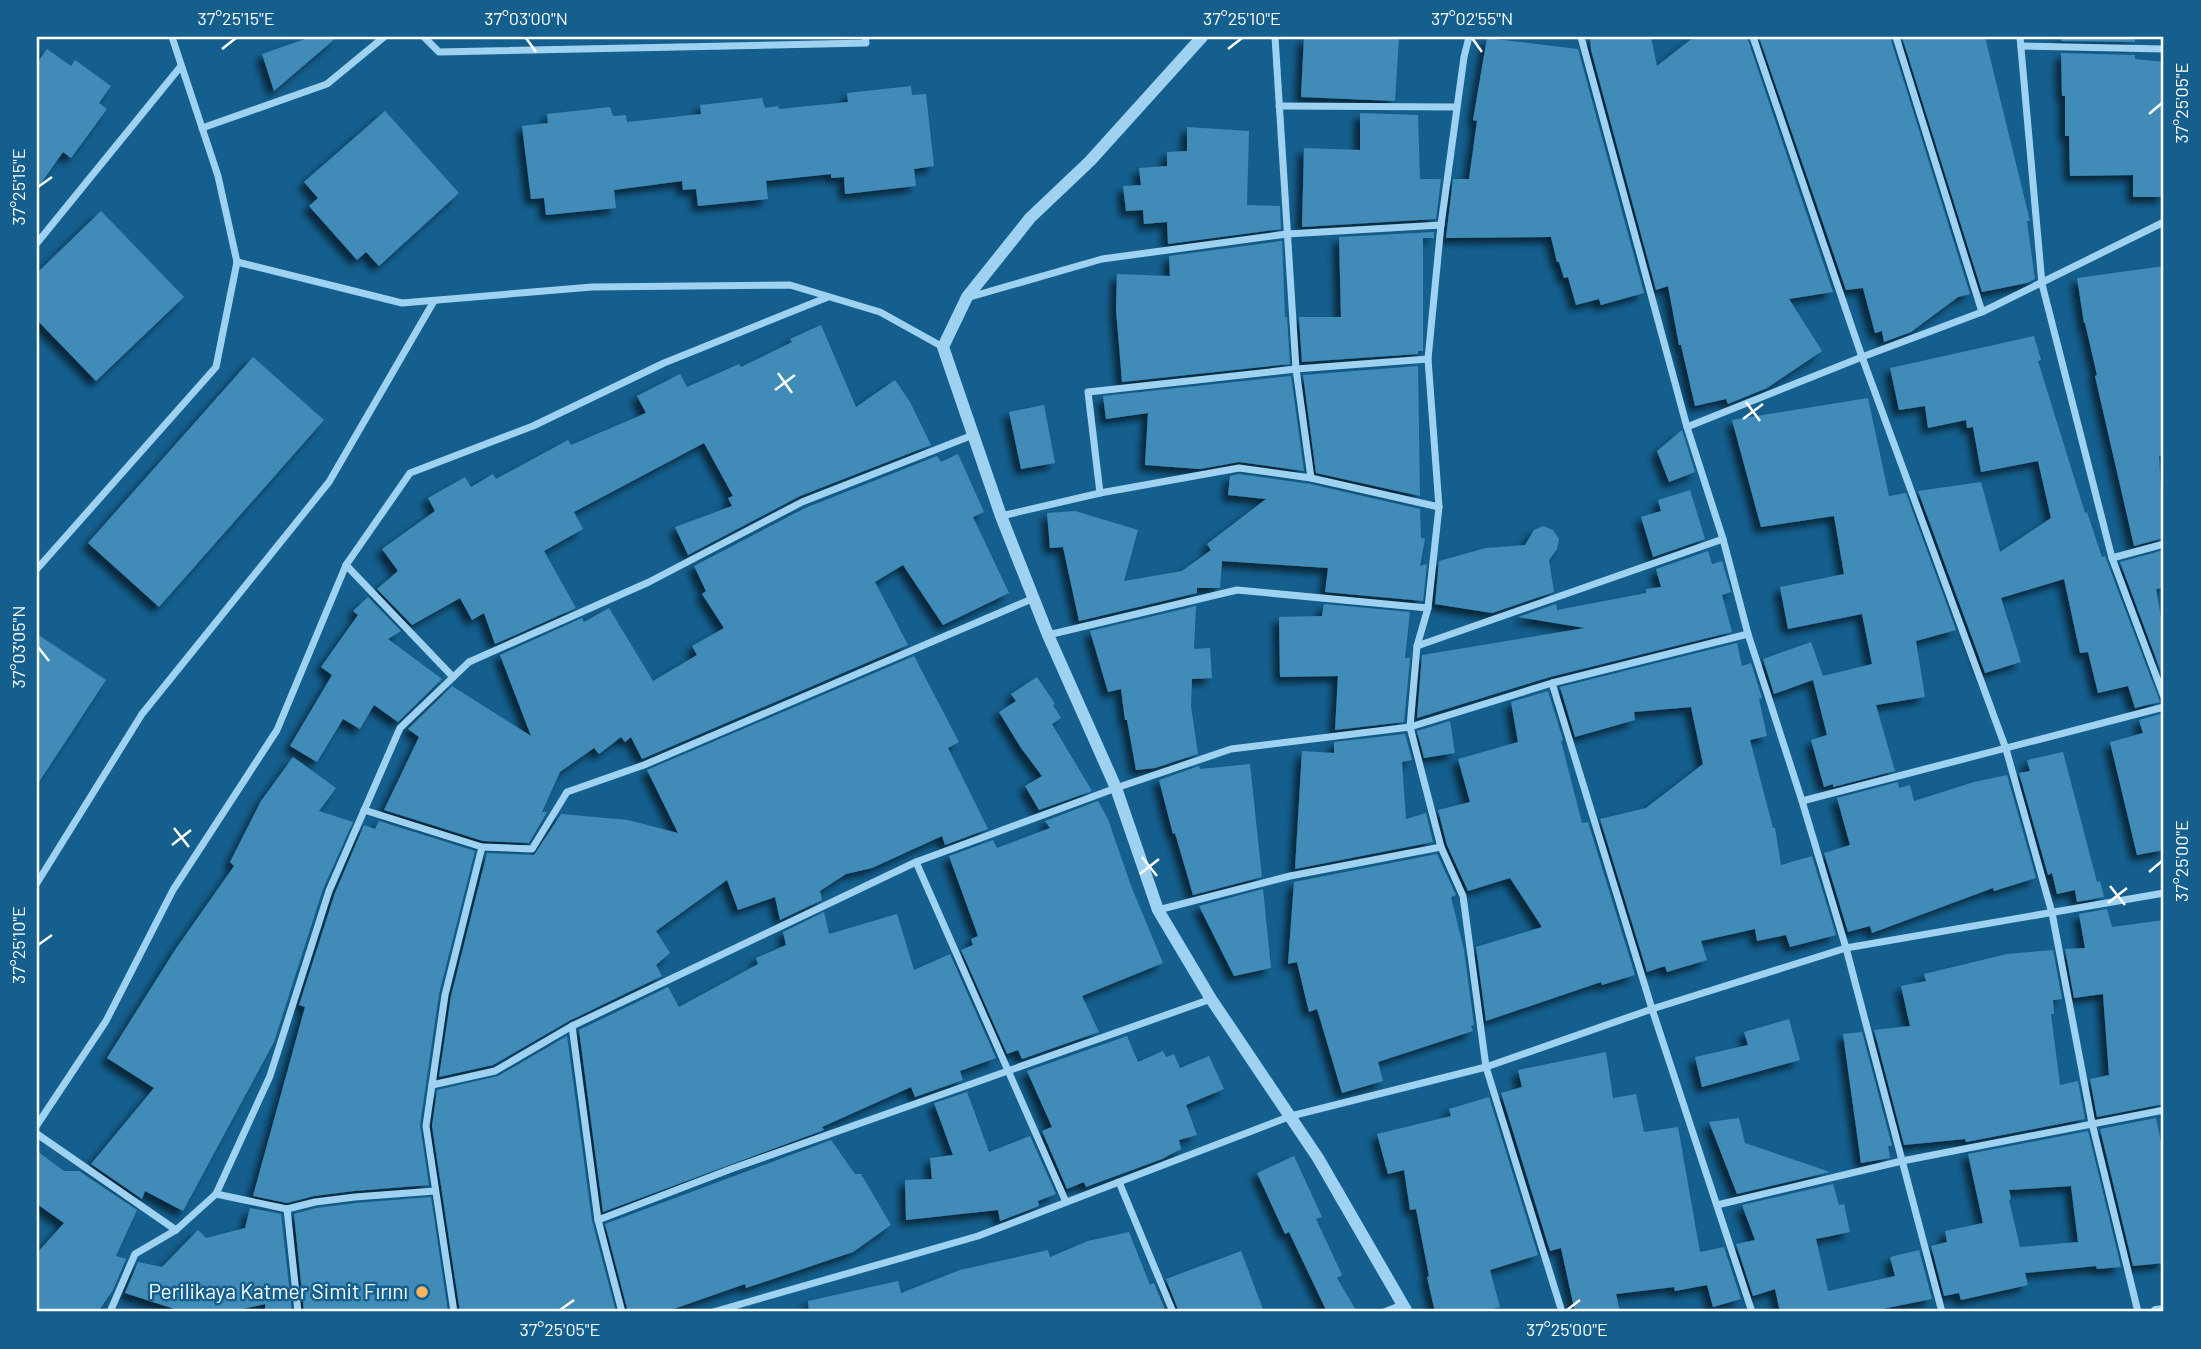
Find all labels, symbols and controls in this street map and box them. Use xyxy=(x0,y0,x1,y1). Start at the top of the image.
text: 37°25'15"E xyxy=(197,7,275,29)
text: 37°03'00"N xyxy=(484,7,568,29)
text: 37°25'10"E xyxy=(1203,7,1281,29)
text: 37°02'55"N xyxy=(1431,7,1513,29)
text: 37°25'05"E xyxy=(2170,63,2192,143)
text: 37°25'15"E xyxy=(7,148,29,226)
text: 37°03'05"N xyxy=(7,606,29,688)
text: 37°25'00"E xyxy=(2170,820,2192,902)
text: 37°25'10"E xyxy=(7,906,29,984)
place label: Perilikaya Katmer Simit Fırını xyxy=(148,1278,408,1303)
marker: Perilikaya Katmer Simit Fırını xyxy=(414,1284,430,1300)
text: 37°25'05"E xyxy=(520,1318,600,1340)
text: 37°25'00"E xyxy=(1526,1318,1608,1340)

